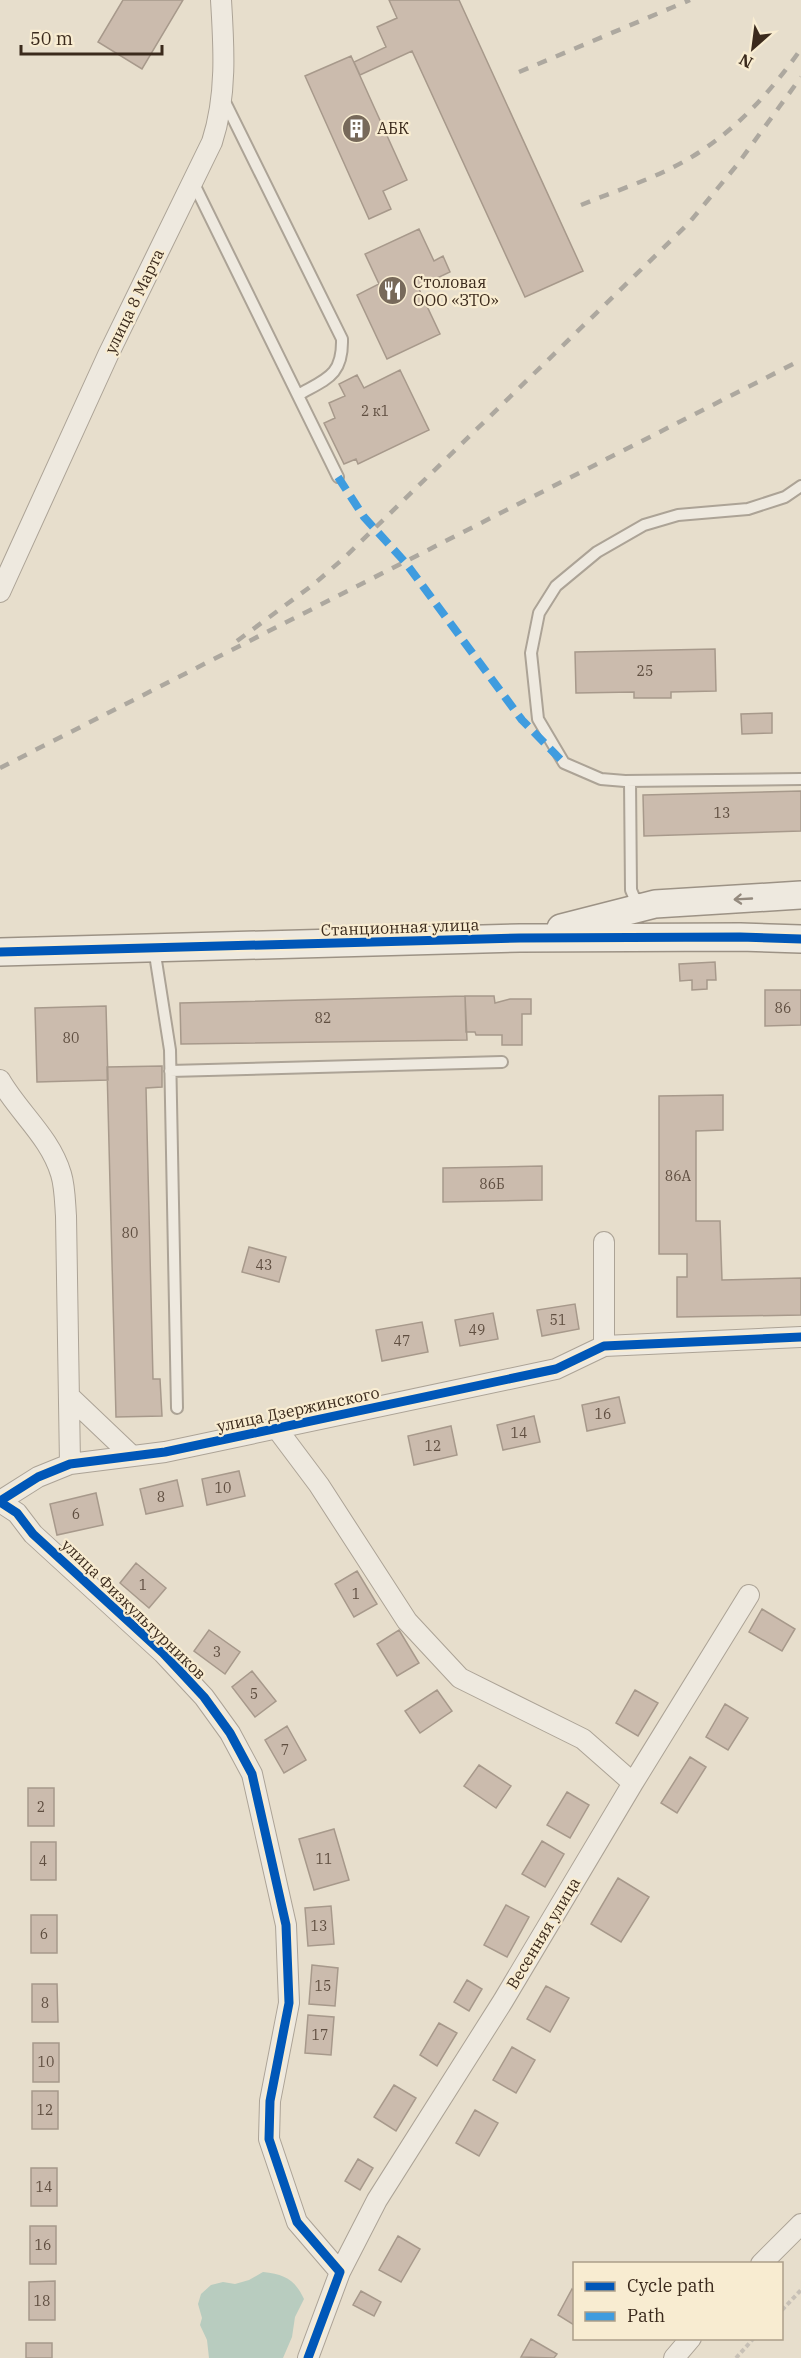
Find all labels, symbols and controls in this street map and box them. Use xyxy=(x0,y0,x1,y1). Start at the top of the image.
scale bar xyxy=(21,18,162,56)
north arrow xyxy=(723,18,783,78)
text: 50 m xyxy=(30,27,73,50)
text: N xyxy=(736,49,756,73)
building icon: АБК xyxy=(340,112,372,144)
place label: АБК xyxy=(377,118,409,138)
street label: улица 8 Марта xyxy=(100,245,168,357)
place label: Столовая ООО «ЗТО» xyxy=(413,272,499,310)
restaurant icon: Столовая ООО «ЗТО» xyxy=(376,275,408,307)
house number: 2 к1 xyxy=(361,402,389,420)
house number: 25 xyxy=(637,662,653,680)
house number: 13 xyxy=(714,804,730,822)
one-way arrow xyxy=(733,893,753,904)
street label: Станционная улица xyxy=(320,914,480,940)
house number: 86 xyxy=(775,999,791,1017)
house number: 82 xyxy=(315,1009,331,1027)
house number: 80 xyxy=(63,1029,79,1047)
house number: 86А xyxy=(665,1167,692,1185)
house number: 86Б xyxy=(479,1175,505,1193)
house number: 80 xyxy=(122,1224,138,1242)
house number: 43 xyxy=(256,1256,272,1274)
house number: 51 xyxy=(550,1311,566,1329)
house number: 49 xyxy=(469,1321,485,1339)
house number: 47 xyxy=(394,1332,410,1350)
street label: улица Дзержинского xyxy=(215,1382,381,1436)
house number: 16 xyxy=(595,1405,611,1423)
house number: 14 xyxy=(511,1424,527,1442)
house number: 12 xyxy=(425,1437,441,1455)
house number: 10 xyxy=(215,1479,231,1497)
house number: 8 xyxy=(157,1488,165,1506)
house number: 6 xyxy=(72,1505,80,1523)
street label: улица Физкультурников xyxy=(58,1535,210,1683)
house number: 1 xyxy=(139,1576,147,1594)
house number: 1 xyxy=(352,1585,360,1603)
house number: 3 xyxy=(213,1643,221,1661)
house number: 5 xyxy=(250,1685,258,1703)
house number: 7 xyxy=(281,1741,289,1759)
house number: 2 xyxy=(37,1798,45,1816)
house number: 11 xyxy=(316,1850,332,1868)
house number: 4 xyxy=(39,1852,47,1870)
street label: Весенняя улица xyxy=(502,1873,584,1992)
house number: 13 xyxy=(311,1917,327,1935)
house number: 6 xyxy=(40,1925,48,1943)
house number: 15 xyxy=(315,1977,331,1995)
house number: 8 xyxy=(41,1994,49,2012)
house number: 17 xyxy=(312,2026,328,2044)
house number: 10 xyxy=(38,2053,54,2071)
house number: 12 xyxy=(37,2101,53,2119)
house number: 14 xyxy=(36,2178,52,2196)
house number: 16 xyxy=(35,2236,51,2254)
legend xyxy=(573,2262,783,2340)
text: Cycle path xyxy=(627,2274,715,2297)
house number: 18 xyxy=(34,2292,50,2310)
text: Path xyxy=(627,2304,665,2327)

